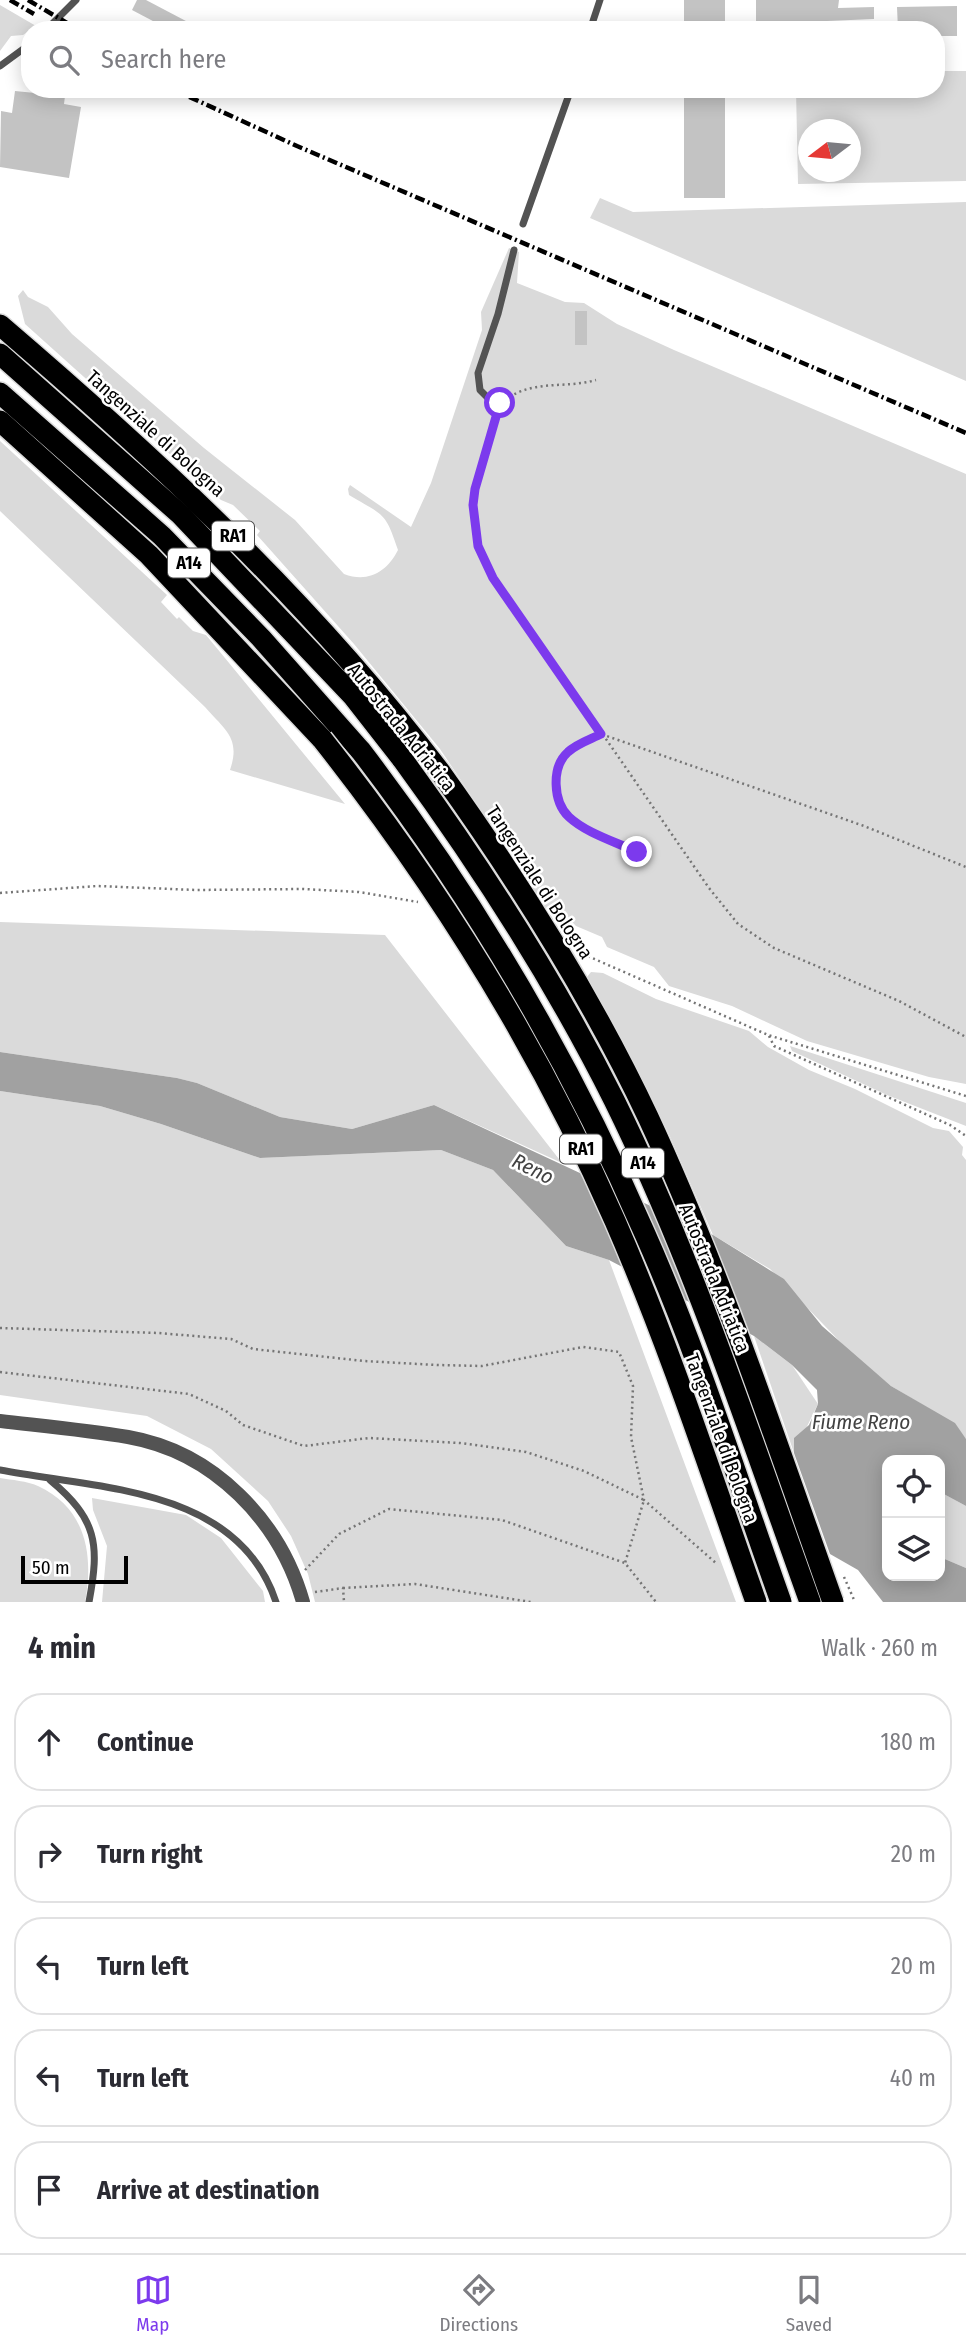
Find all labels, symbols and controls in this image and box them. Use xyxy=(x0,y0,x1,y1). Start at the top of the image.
search box xyxy=(21,21,945,98)
icon: search xyxy=(45,41,83,79)
text: Search here xyxy=(101,44,226,75)
north arrow xyxy=(798,119,861,182)
street label: Tangenziale di Bologna xyxy=(82,365,230,502)
route start xyxy=(484,387,515,418)
road number: RA1 xyxy=(212,522,254,550)
road number: A14 xyxy=(168,548,210,578)
street label: Autostrada Adriatica xyxy=(343,658,460,796)
street label: Tangenziale di Bologna xyxy=(481,801,598,963)
route end xyxy=(621,836,652,867)
road number: RA1 xyxy=(560,1134,602,1164)
water label: Reno xyxy=(508,1148,558,1190)
road number: A14 xyxy=(622,1148,664,1178)
street label: Autostrada Adriatica xyxy=(674,1200,755,1356)
street label: Tangenziale di Bologna xyxy=(680,1350,763,1526)
water label: Fiume Reno xyxy=(812,1409,910,1435)
map controls xyxy=(882,1455,945,1581)
button: locate xyxy=(882,1455,945,1518)
button: layers xyxy=(882,1518,945,1581)
scale bar xyxy=(21,1553,128,1585)
text: 50 m xyxy=(32,1556,70,1579)
text: 4 min xyxy=(28,1630,96,1666)
text: Walk · 260 m xyxy=(821,1634,938,1662)
icon: ahead xyxy=(30,1723,68,1761)
text: Continue xyxy=(97,1727,194,1758)
text: 180 m xyxy=(880,1728,936,1756)
icon: right xyxy=(30,1835,68,1873)
text: Turn right xyxy=(97,1839,203,1870)
text: 20 m xyxy=(891,1840,936,1868)
icon: left xyxy=(30,1947,68,1985)
text: Turn left xyxy=(97,1951,189,1982)
text: 20 m xyxy=(891,1952,936,1980)
icon: left xyxy=(30,2059,68,2097)
text: Turn left xyxy=(97,2063,189,2094)
text: 40 m xyxy=(890,2064,936,2092)
icon: arrive xyxy=(30,2171,68,2209)
text: Arrive at destination xyxy=(97,2175,320,2206)
tab: Map xyxy=(134,2271,172,2336)
tab: Directions xyxy=(440,2271,518,2336)
tab: Saved xyxy=(786,2271,832,2336)

